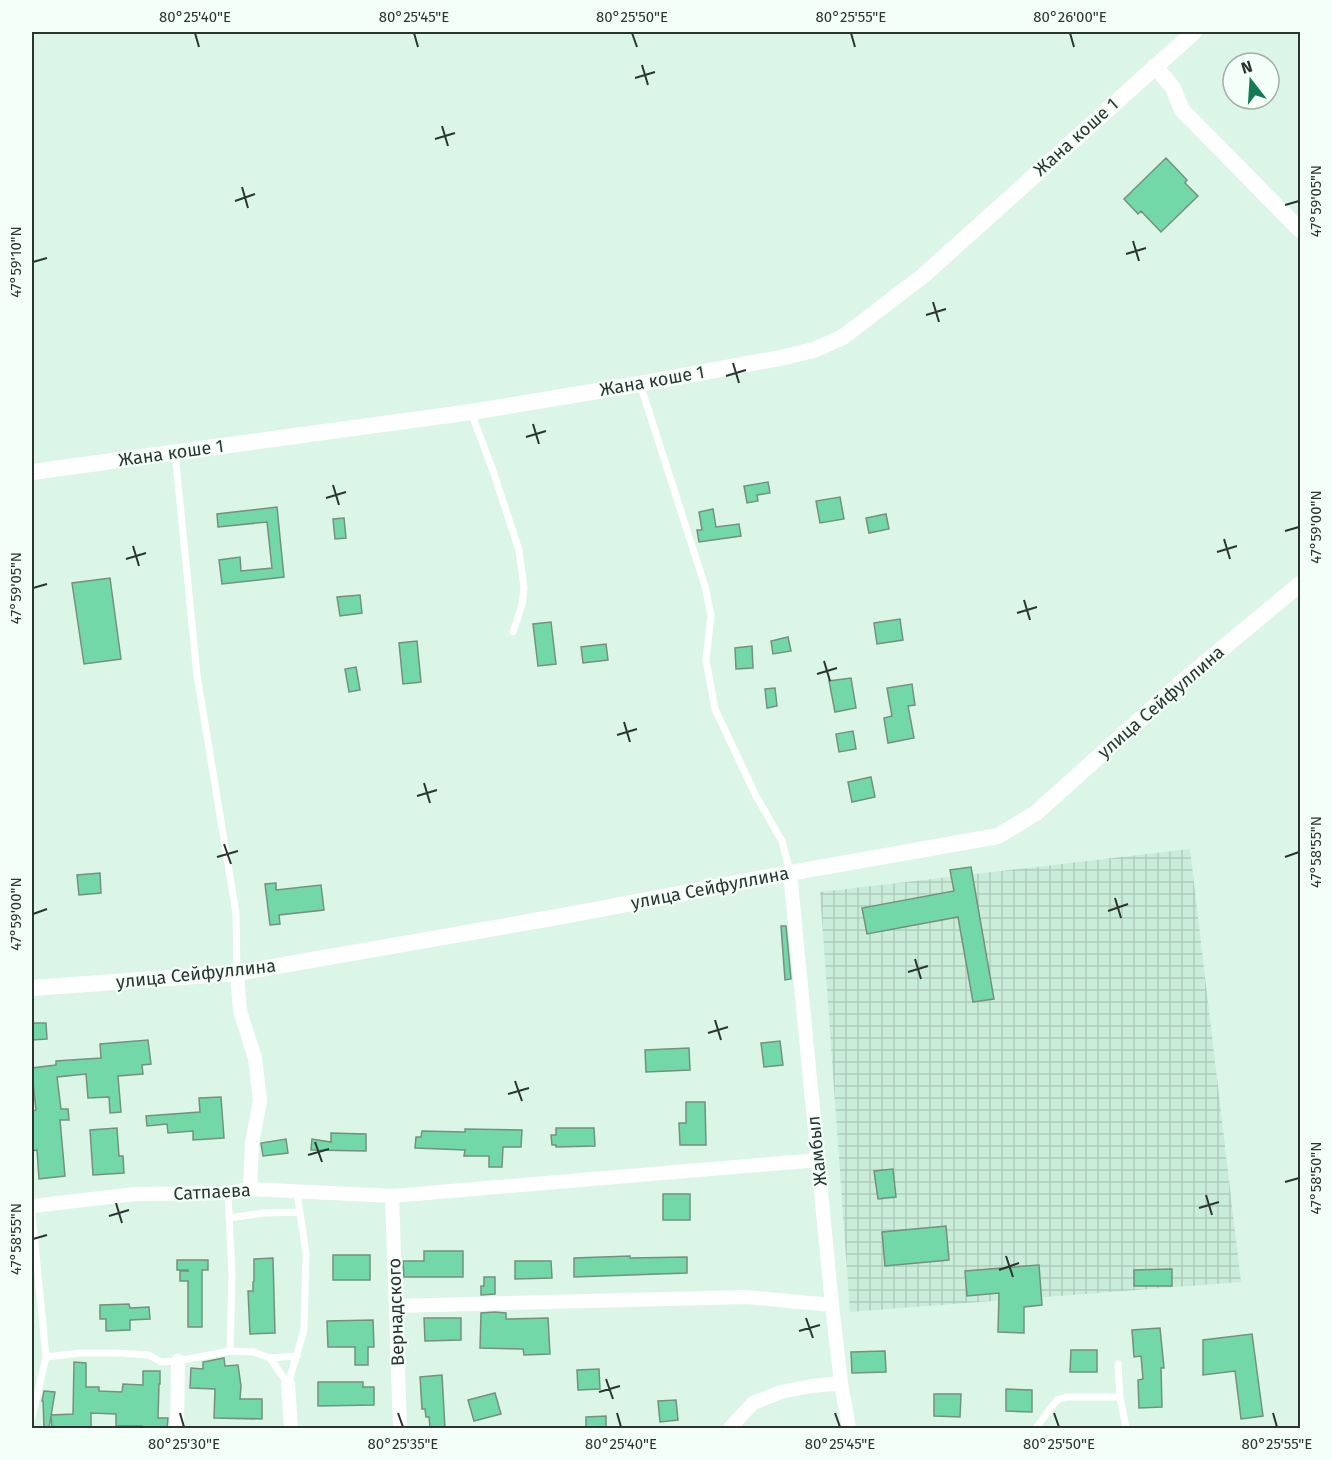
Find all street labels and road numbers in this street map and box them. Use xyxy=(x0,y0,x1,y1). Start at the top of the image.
street label: Жана коше 1 xyxy=(1029,93,1123,181)
street label: Жана коше 1 xyxy=(598,361,706,401)
street label: Жана коше 1 xyxy=(117,435,225,471)
street label: улица Сейфуллина xyxy=(1093,641,1229,763)
street label: улица Сейфуллина xyxy=(629,862,791,914)
street label: улица Сейфуллина xyxy=(115,955,277,993)
street label: Жамбыл xyxy=(802,1115,832,1187)
street label: Сатпаева xyxy=(173,1179,251,1205)
street label: Вернадского xyxy=(383,1258,409,1366)

